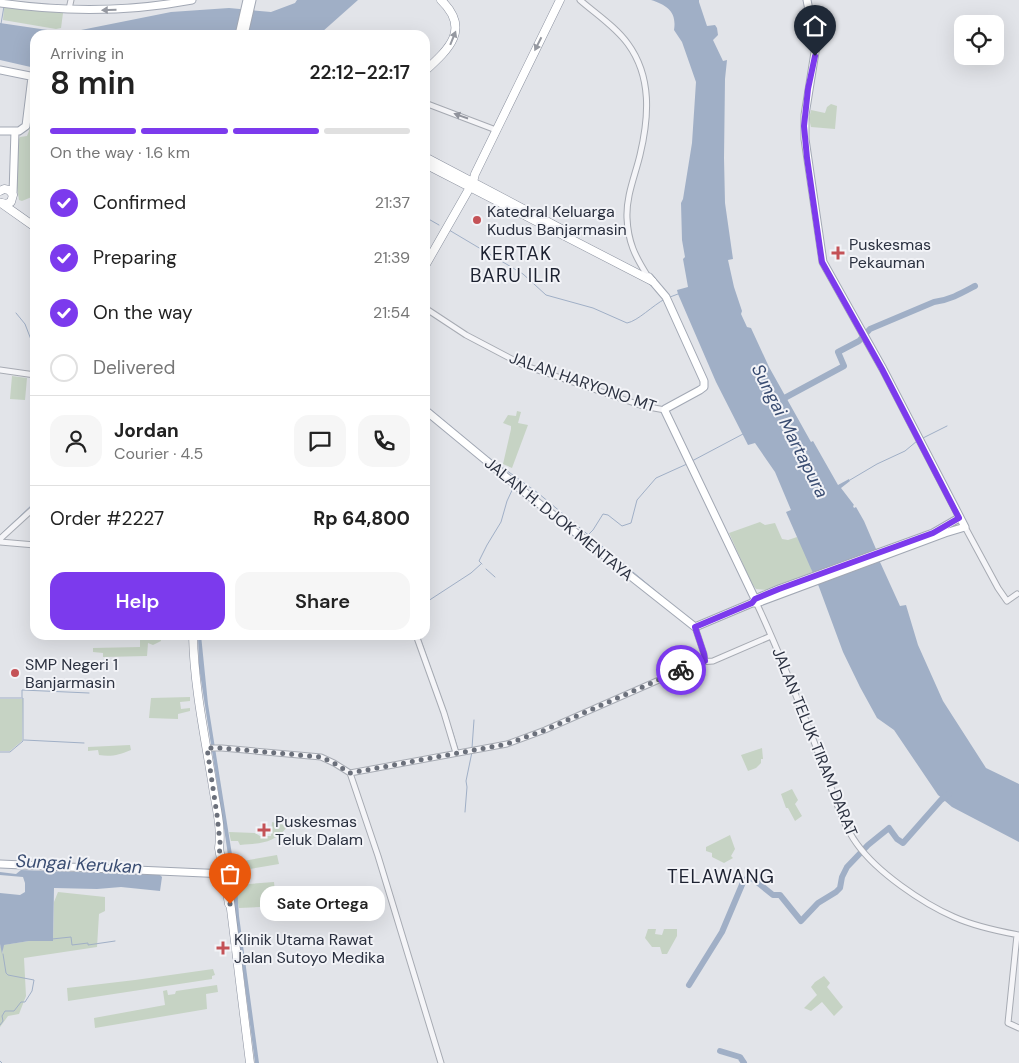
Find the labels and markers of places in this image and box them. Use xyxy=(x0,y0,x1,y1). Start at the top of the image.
pin xyxy=(794,5,836,56)
place label: Katedral Keluarga Kudus Banjarmasin xyxy=(487,201,627,240)
marker: Katedral Keluarga Kudus Banjarmasin xyxy=(471,214,483,226)
place label: Puskesmas Pekauman xyxy=(849,234,931,273)
marker: Puskesmas Pekauman xyxy=(831,246,845,260)
place label: SMP Negeri 1 Banjarmasin xyxy=(25,654,118,693)
marker: SMP Negeri 1 Banjarmasin xyxy=(9,667,21,679)
place label: Puskesmas Teluk Dalam xyxy=(275,811,363,850)
marker: Puskesmas Teluk Dalam xyxy=(257,823,271,837)
pin xyxy=(209,853,251,904)
callout: Sate Ortega xyxy=(260,886,385,922)
place label: Klinik Utama Rawat Jalan Sutoyo Medika xyxy=(234,929,385,968)
marker: Klinik Utama Rawat Jalan Sutoyo Medika xyxy=(216,941,230,955)

